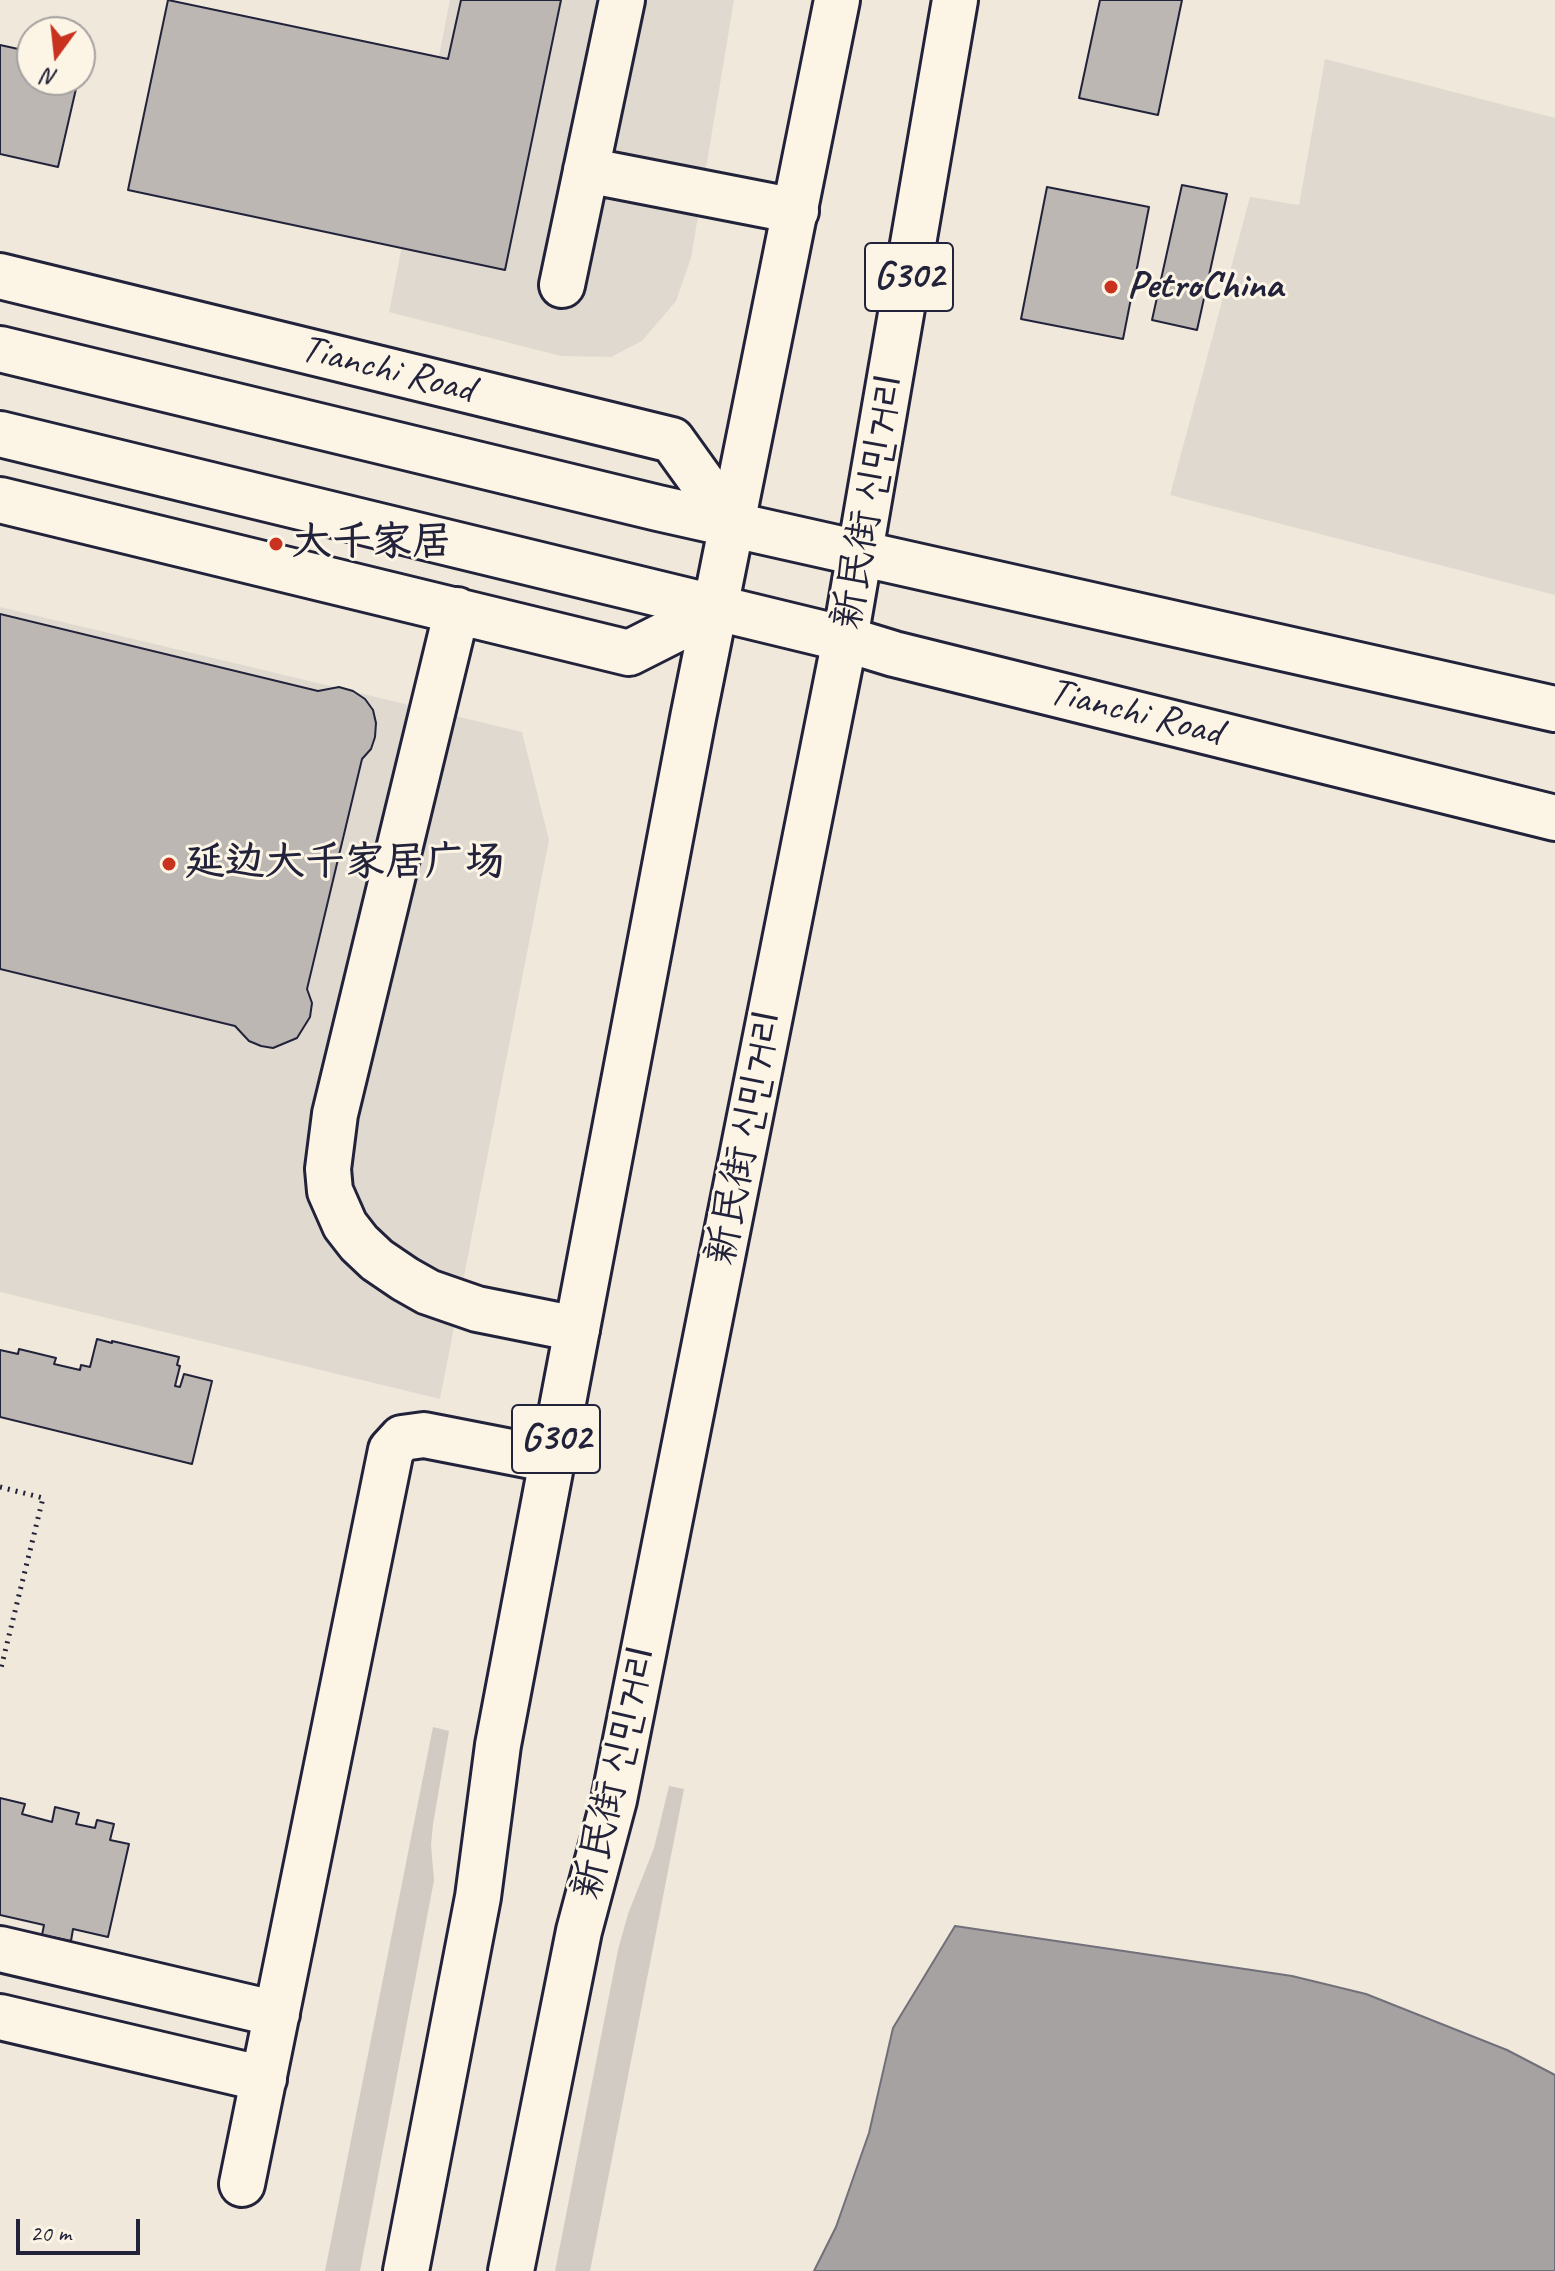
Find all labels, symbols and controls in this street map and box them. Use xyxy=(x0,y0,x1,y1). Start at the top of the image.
north arrow xyxy=(16,16,96,96)
text: N xyxy=(40,62,61,93)
road number: G302 xyxy=(865,243,953,311)
place label: PetroChina xyxy=(1127,263,1283,311)
marker: PetroChina xyxy=(1102,278,1120,296)
street label: Tianchi Road xyxy=(296,325,478,415)
street label: 新民街 신민거리 xyxy=(824,371,916,633)
place label: 大千家居 xyxy=(292,520,452,568)
marker: 大千家居 xyxy=(267,535,285,553)
street label: Tianchi Road xyxy=(1044,668,1226,758)
place label: 延边大千家居广场 xyxy=(185,840,505,888)
marker: 延边大千家居广场 xyxy=(160,855,178,873)
street label: 新民街 신민거리 xyxy=(698,1007,794,1269)
road number: G302 xyxy=(512,1405,600,1473)
street label: 新民街 신민거리 xyxy=(564,1642,668,1904)
scale bar xyxy=(20,2203,144,2253)
text: 20 m xyxy=(30,2218,71,2248)

